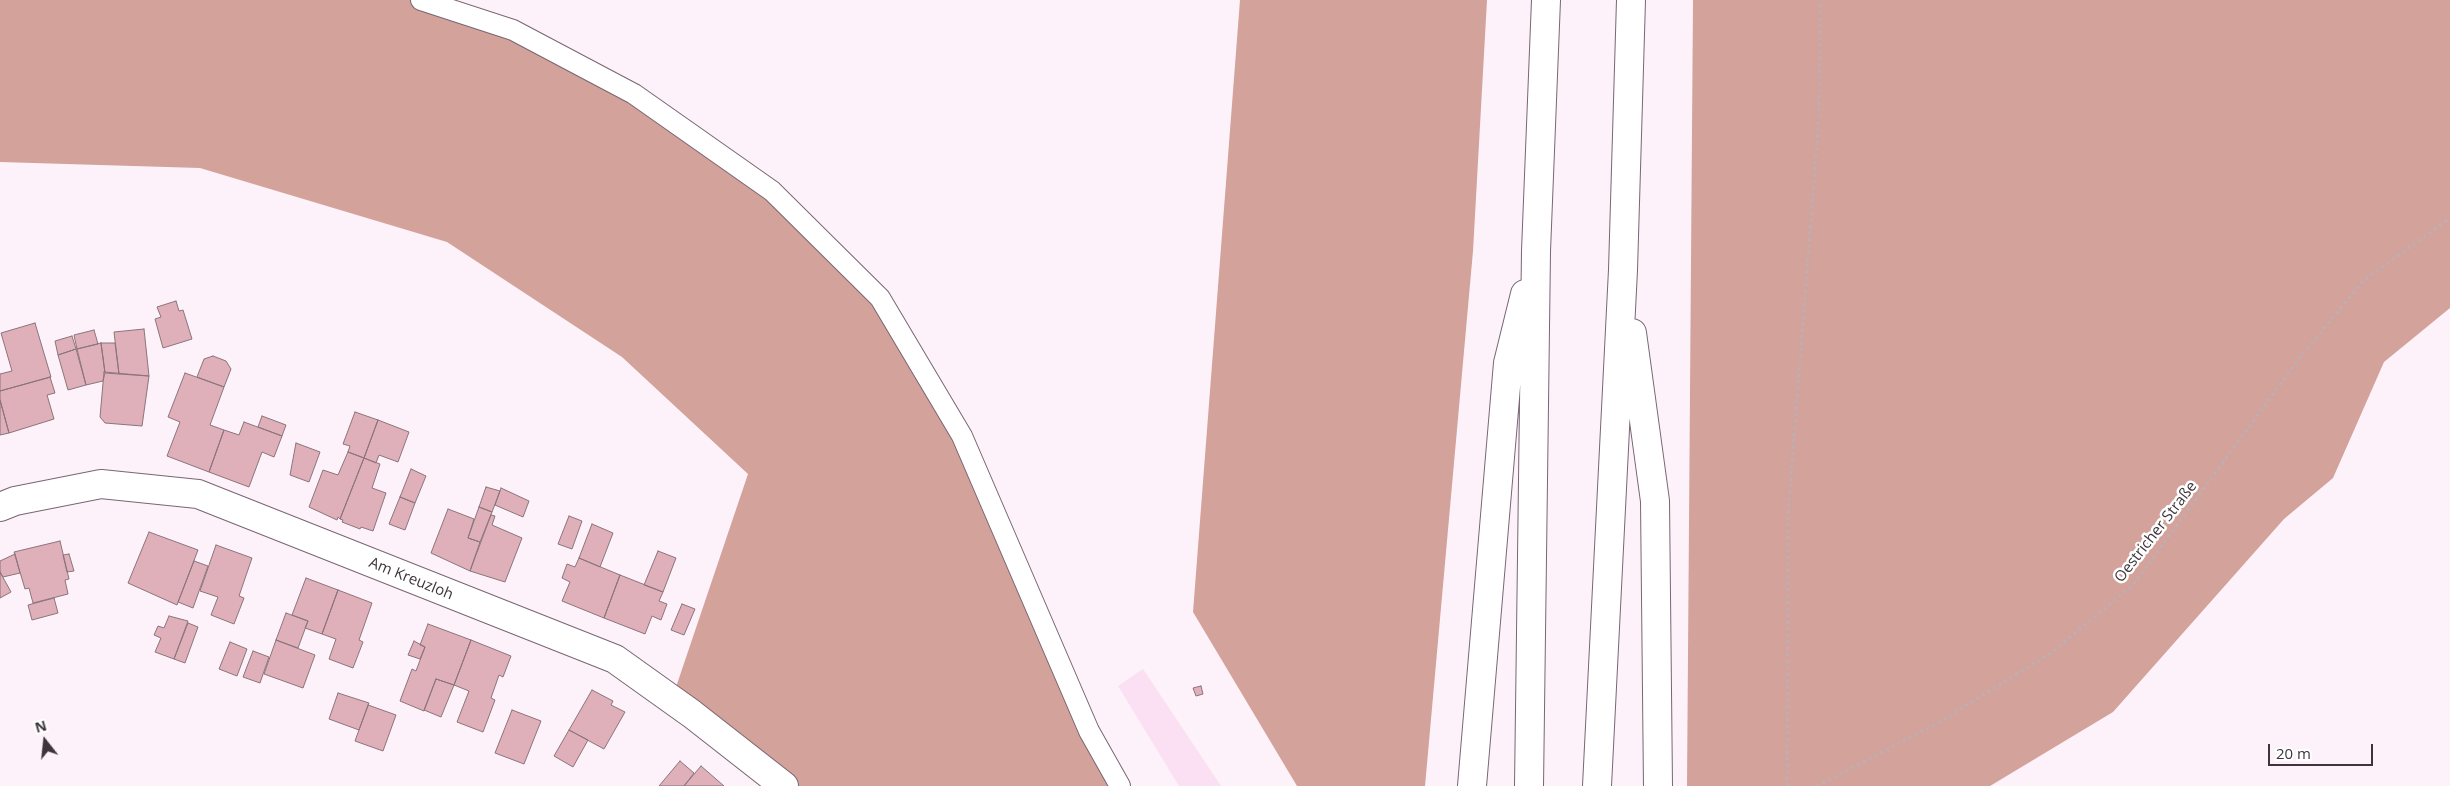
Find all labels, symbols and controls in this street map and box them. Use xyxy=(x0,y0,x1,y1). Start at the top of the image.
street label: Oestricher Straße xyxy=(2111,478,2201,586)
street label: Am Kreuzloh xyxy=(366,554,456,604)
text: N xyxy=(33,715,49,737)
north arrow xyxy=(20,716,70,766)
scale bar xyxy=(2270,734,2375,766)
text: 20 m xyxy=(2276,743,2311,763)

